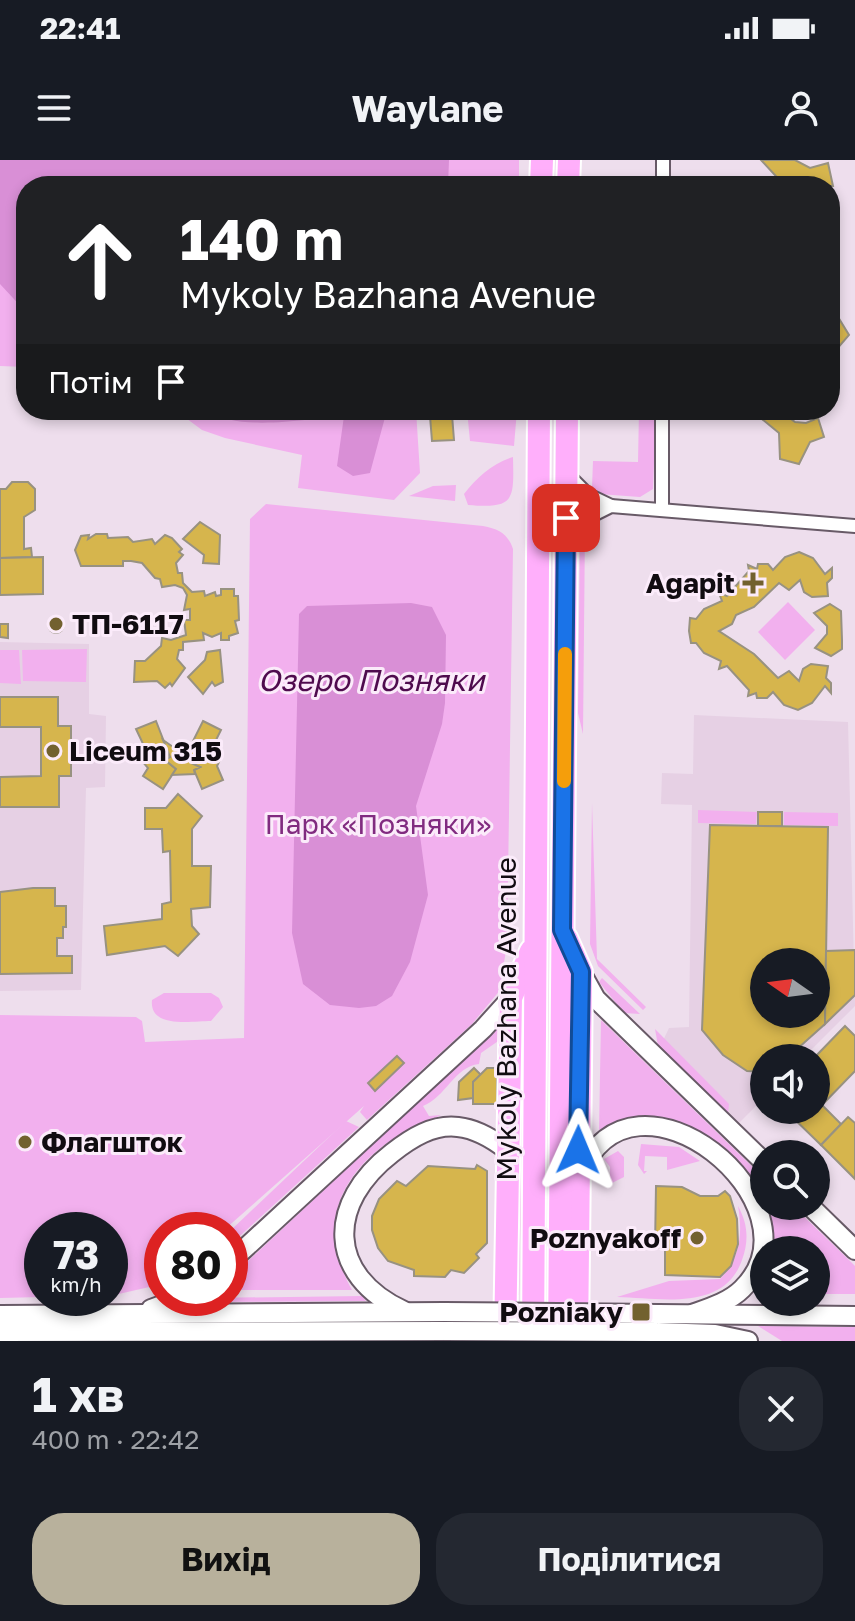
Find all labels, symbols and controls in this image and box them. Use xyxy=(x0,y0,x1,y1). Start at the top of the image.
text: 22:41 xyxy=(40,10,120,46)
icon: menu xyxy=(32,86,76,130)
icon: person xyxy=(779,86,823,130)
text: Waylane xyxy=(351,87,504,130)
text: 140 m xyxy=(180,205,343,272)
icon: ahead xyxy=(48,208,152,312)
text: Mykoly Bazhana Avenue xyxy=(180,273,596,316)
icon: arrive xyxy=(149,360,193,404)
text: Потім xyxy=(48,364,133,400)
pin xyxy=(532,484,600,552)
icon: arrive xyxy=(544,496,588,540)
place label: Agapit xyxy=(646,566,735,599)
marker: Agapit xyxy=(742,572,764,594)
place label: ТП-6117 xyxy=(72,607,184,640)
marker: ТП-6117 xyxy=(47,615,65,633)
water label: Озеро Позняки xyxy=(258,662,486,698)
place label: Liceum 315 xyxy=(69,734,222,767)
marker: Liceum 315 xyxy=(44,742,62,760)
park label: Парк «Позняки» xyxy=(265,807,491,840)
street label: Mykoly Bazhana Avenue xyxy=(489,857,522,1181)
north arrow xyxy=(750,948,830,1028)
map controls xyxy=(750,948,830,1316)
button: sound xyxy=(750,1044,830,1124)
position arrow xyxy=(536,1108,620,1192)
place label: Флагшток xyxy=(41,1125,183,1158)
marker: Флагшток xyxy=(16,1133,34,1151)
button: search xyxy=(750,1140,830,1220)
speed limit sign: 80 xyxy=(144,1212,248,1316)
place label: Poznyakoff xyxy=(530,1221,682,1254)
marker: Poznyakoff xyxy=(688,1229,706,1247)
text: 73 xyxy=(53,1230,99,1278)
button: layers xyxy=(750,1236,830,1316)
text: km/h xyxy=(51,1272,101,1296)
place label: Pozniaky xyxy=(499,1295,623,1328)
marker: Pozniaky xyxy=(630,1301,652,1323)
text: 1 хв xyxy=(32,1365,124,1423)
button: close xyxy=(739,1367,823,1451)
text: 400 m · 22:42 xyxy=(32,1424,199,1455)
button: Вихід xyxy=(32,1513,420,1605)
button: Поділитися xyxy=(436,1513,823,1605)

